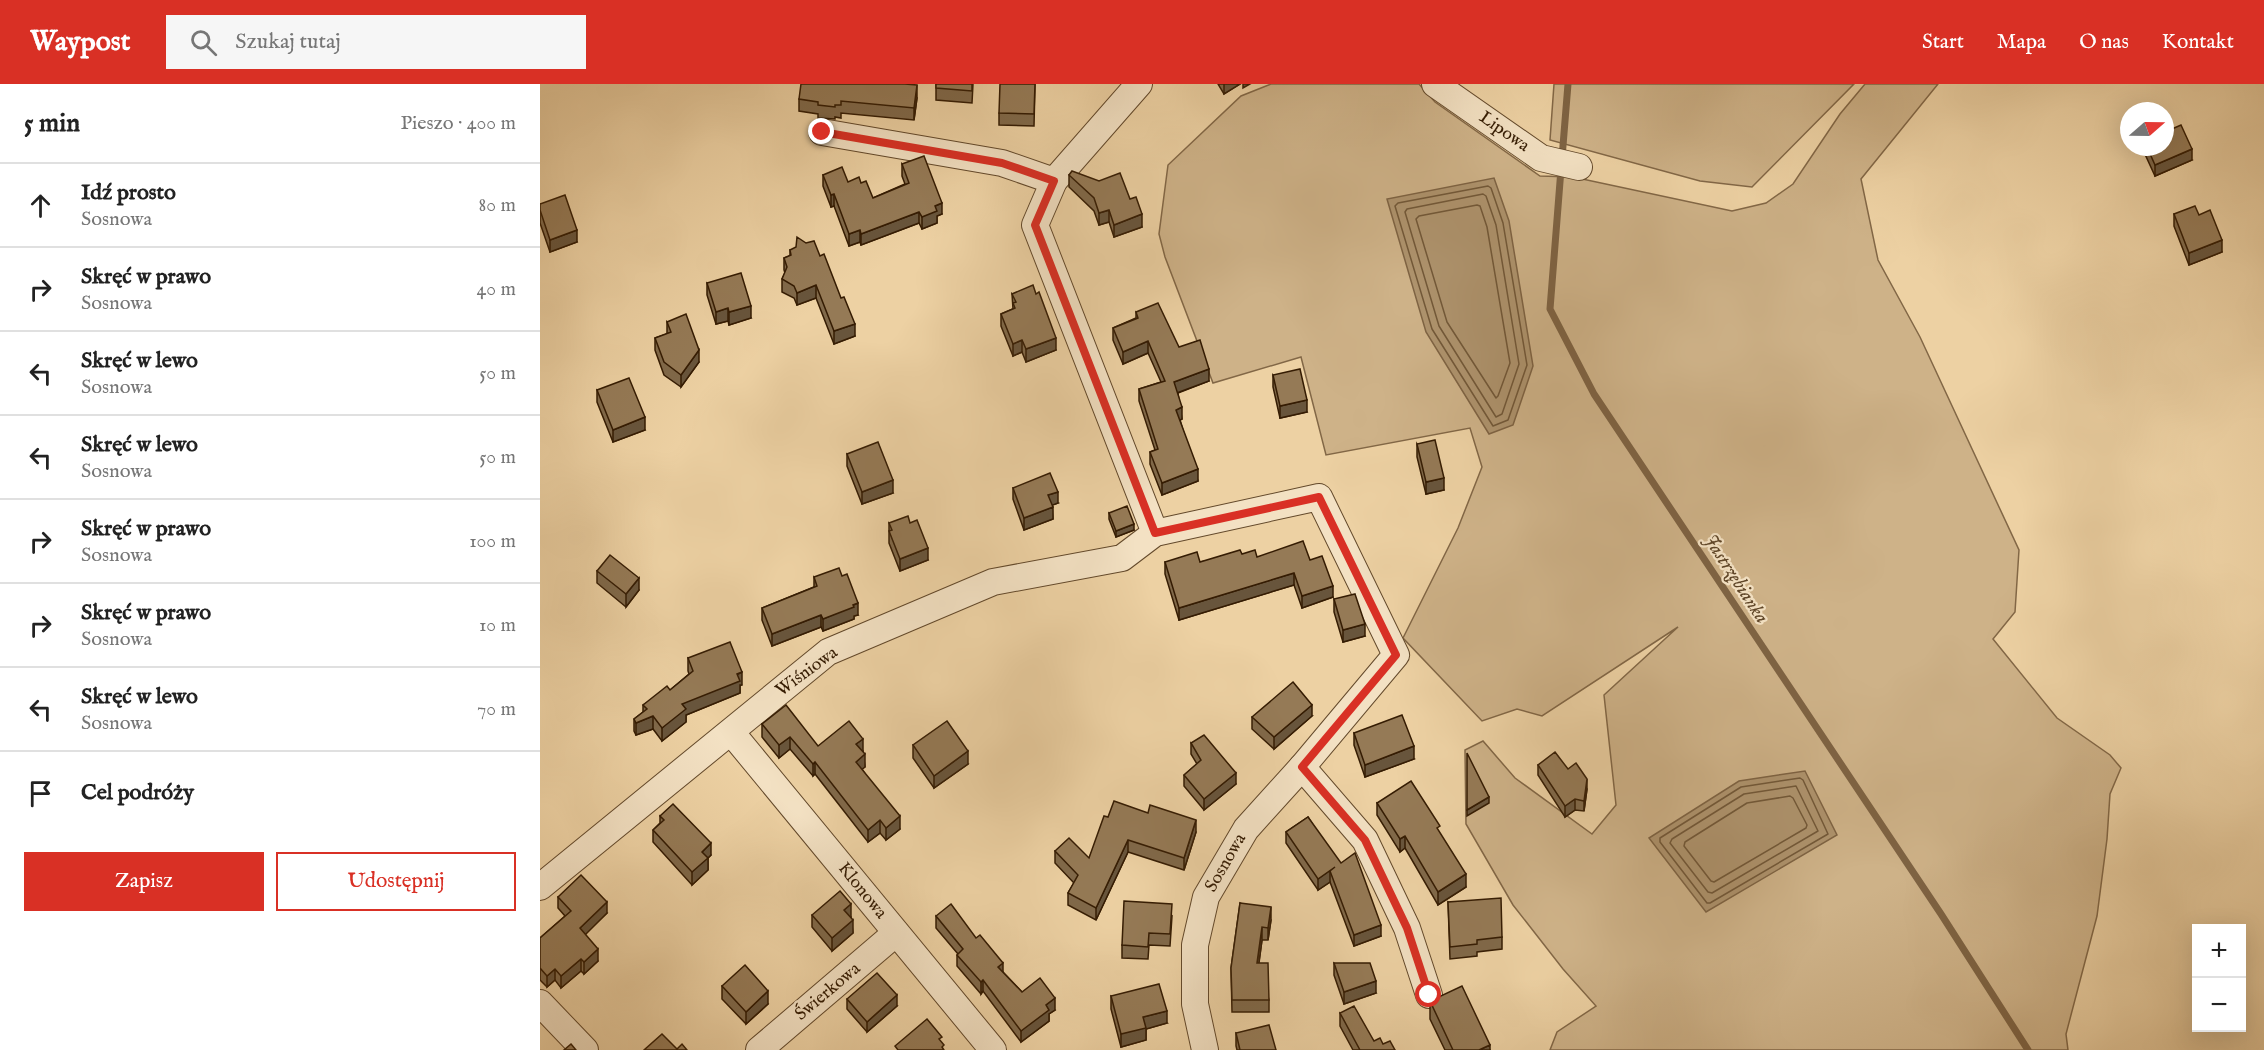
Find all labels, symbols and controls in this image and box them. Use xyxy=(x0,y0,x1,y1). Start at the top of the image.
search box xyxy=(166,15,586,69)
text: Waypost xyxy=(30,25,130,60)
icon: search xyxy=(187,26,220,59)
text: Szukaj tutaj xyxy=(235,28,341,56)
text: Start xyxy=(1922,29,1964,56)
text: Mapa xyxy=(1997,29,2046,56)
text: O nas xyxy=(2079,29,2129,56)
text: Kontakt xyxy=(2162,29,2234,56)
north arrow xyxy=(2120,102,2174,156)
street label: Lipowa xyxy=(1474,106,1534,158)
text: 5 min xyxy=(24,107,80,140)
text: Pieszo · 400 m xyxy=(401,111,516,136)
route end xyxy=(808,118,834,144)
text: Idź prosto xyxy=(81,179,176,207)
icon: ahead xyxy=(24,189,57,222)
text: 80 m xyxy=(479,193,516,218)
text: Sosnowa xyxy=(81,207,152,232)
text: Skręć w prawo xyxy=(81,263,211,291)
icon: right xyxy=(24,273,57,306)
text: 40 m xyxy=(477,277,516,302)
text: Sosnowa xyxy=(81,291,152,316)
text: Skręć w lewo xyxy=(81,347,198,375)
icon: left xyxy=(24,357,57,390)
text: 50 m xyxy=(479,361,516,386)
text: Sosnowa xyxy=(81,375,152,400)
text: Skręć w lewo xyxy=(81,431,198,459)
icon: left xyxy=(24,441,57,474)
text: 50 m xyxy=(479,445,516,470)
text: Sosnowa xyxy=(81,459,152,484)
text: Skręć w prawo xyxy=(81,515,211,543)
icon: right xyxy=(24,525,57,558)
text: 100 m xyxy=(469,529,516,554)
water label: Jastrzębianka xyxy=(1698,530,1774,628)
text: Sosnowa xyxy=(81,543,152,568)
text: Skręć w prawo xyxy=(81,599,211,627)
icon: right xyxy=(24,609,57,642)
text: 10 m xyxy=(479,613,516,638)
text: Sosnowa xyxy=(81,627,152,652)
street label: Wiśniowa xyxy=(771,641,843,702)
text: Skręć w lewo xyxy=(81,683,198,711)
icon: left xyxy=(24,693,57,726)
text: 70 m xyxy=(477,697,516,722)
text: Sosnowa xyxy=(81,711,152,736)
icon: arrive xyxy=(24,777,57,810)
text: Cel podróży xyxy=(81,779,194,807)
street label: Sosnowa xyxy=(1200,829,1252,896)
button: Zapisz xyxy=(24,852,264,911)
button: Udostępnij xyxy=(276,852,516,911)
street label: Klonowa xyxy=(832,858,892,924)
map controls xyxy=(2192,924,2246,1032)
button: + xyxy=(2192,924,2246,978)
street label: Świerkowa xyxy=(789,956,866,1026)
button: − xyxy=(2192,978,2246,1032)
route start xyxy=(1415,981,1441,1007)

